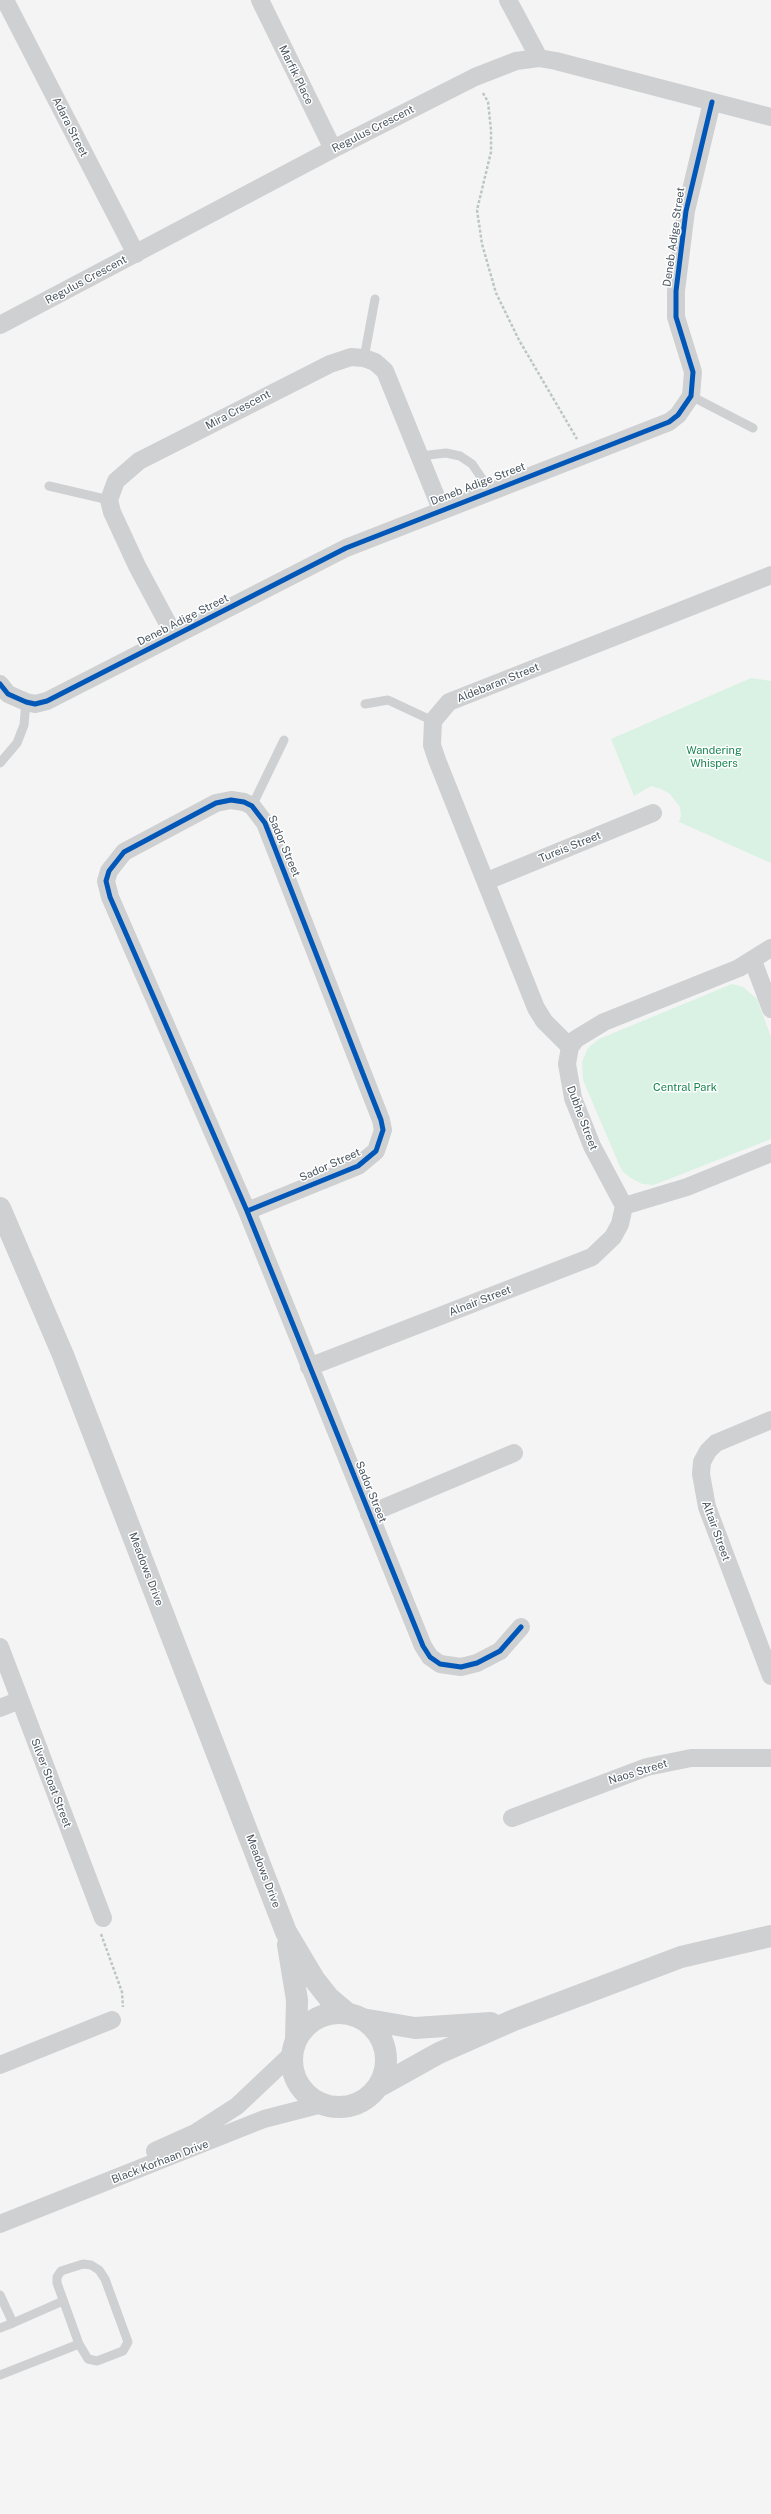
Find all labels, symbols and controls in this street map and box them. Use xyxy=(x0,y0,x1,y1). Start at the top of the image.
street label: Marfik Place xyxy=(276,43,316,107)
street label: Adara Street xyxy=(49,95,91,159)
street label: Regulus Crescent xyxy=(330,103,416,155)
street label: Deneb Adige Street xyxy=(660,186,688,288)
street label: Regulus Crescent xyxy=(43,253,129,307)
street label: Mira Crescent xyxy=(203,387,273,433)
street label: Deneb Adige Street xyxy=(429,460,527,508)
street label: Deneb Adige Street xyxy=(135,591,231,649)
street label: Aldebaran Street xyxy=(455,660,541,706)
park label: Wandering Whispers xyxy=(686,744,742,770)
street label: Sador Street xyxy=(265,813,303,879)
street label: Tureis Street xyxy=(537,829,603,865)
park label: Central Park xyxy=(653,1081,717,1095)
street label: Dubhe Street xyxy=(564,1084,600,1152)
street label: Sador Street xyxy=(297,1146,363,1184)
street label: Alnair Street xyxy=(447,1283,513,1319)
street label: Sador Street xyxy=(353,1459,389,1525)
street label: Altair Street xyxy=(699,1499,733,1563)
street label: Meadows Drive xyxy=(126,1530,166,1608)
street label: Silver Stoat Street xyxy=(28,1737,74,1829)
street label: Naos Street xyxy=(607,1757,669,1787)
street label: Meadows Drive xyxy=(243,1832,283,1910)
street label: Black Korhaan Drive xyxy=(110,2137,210,2187)

